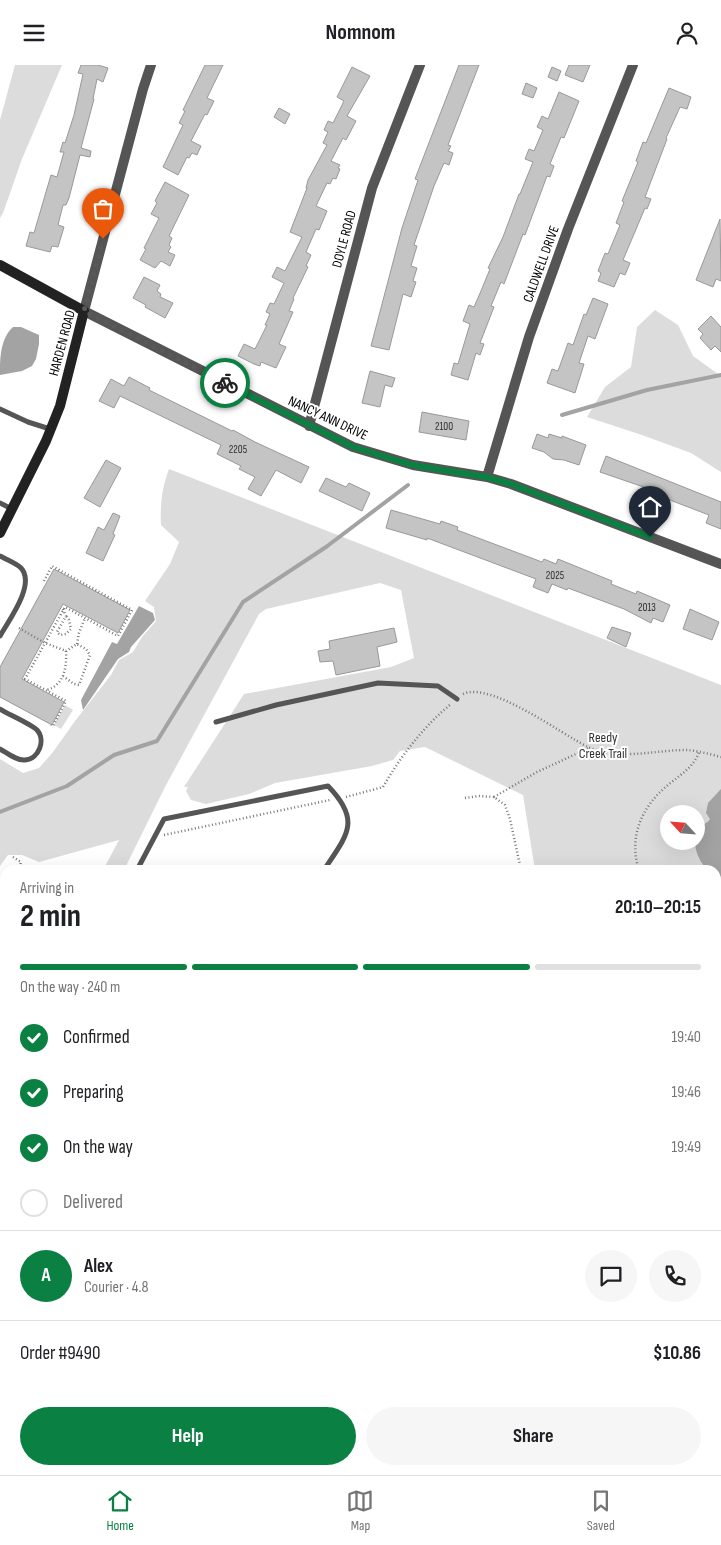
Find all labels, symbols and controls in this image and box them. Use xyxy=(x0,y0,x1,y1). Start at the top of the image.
icon: menu xyxy=(20,19,48,47)
text: Nomnom xyxy=(326,19,395,46)
icon: person xyxy=(673,19,701,47)
pin xyxy=(82,188,124,239)
icon: bag xyxy=(89,195,117,223)
street label: DOYLE ROAD xyxy=(328,208,360,270)
street label: CALDWELL DRIVE xyxy=(519,223,563,305)
street label: HARDEN ROAD xyxy=(45,308,79,378)
courier xyxy=(200,358,250,408)
icon: bike xyxy=(211,369,239,397)
street label: NANCY ANN DRIVE xyxy=(286,392,371,444)
house number: 2100 xyxy=(435,420,453,433)
house number: 2205 xyxy=(229,443,247,456)
pin xyxy=(629,486,671,537)
icon: home xyxy=(636,493,664,521)
house number: 2025 xyxy=(546,569,564,582)
house number: 2013 xyxy=(638,601,656,614)
park label: Reedy Creek Trail xyxy=(579,729,627,762)
north arrow xyxy=(660,805,705,850)
map controls xyxy=(660,805,705,850)
text: Arriving in xyxy=(20,879,74,898)
text: 20:10–20:15 xyxy=(615,896,701,919)
text: 2 min xyxy=(20,897,81,936)
text: On the way · 240 m xyxy=(20,978,120,997)
icon: check xyxy=(20,1024,48,1052)
text: Confirmed xyxy=(63,1026,130,1049)
text: 19:40 xyxy=(671,1028,701,1047)
icon: check xyxy=(20,1079,48,1107)
text: Preparing xyxy=(63,1081,124,1104)
text: 19:46 xyxy=(672,1083,701,1102)
icon: check xyxy=(20,1134,48,1162)
text: On the way xyxy=(63,1136,133,1159)
text: 19:49 xyxy=(671,1138,701,1157)
text: Delivered xyxy=(63,1191,123,1214)
button: chat xyxy=(585,1250,637,1302)
button: phone xyxy=(649,1250,701,1302)
text: Alex xyxy=(84,1255,113,1278)
text: A xyxy=(41,1264,51,1287)
text: Courier · 4.8 xyxy=(84,1278,148,1297)
text: Order #9490 xyxy=(20,1342,100,1365)
text: $10.86 xyxy=(653,1342,701,1365)
button: Help xyxy=(20,1407,356,1465)
button: Share xyxy=(366,1407,701,1465)
tab: Home xyxy=(106,1487,134,1534)
tab: Map xyxy=(346,1487,374,1534)
tab: Saved xyxy=(587,1487,615,1534)

